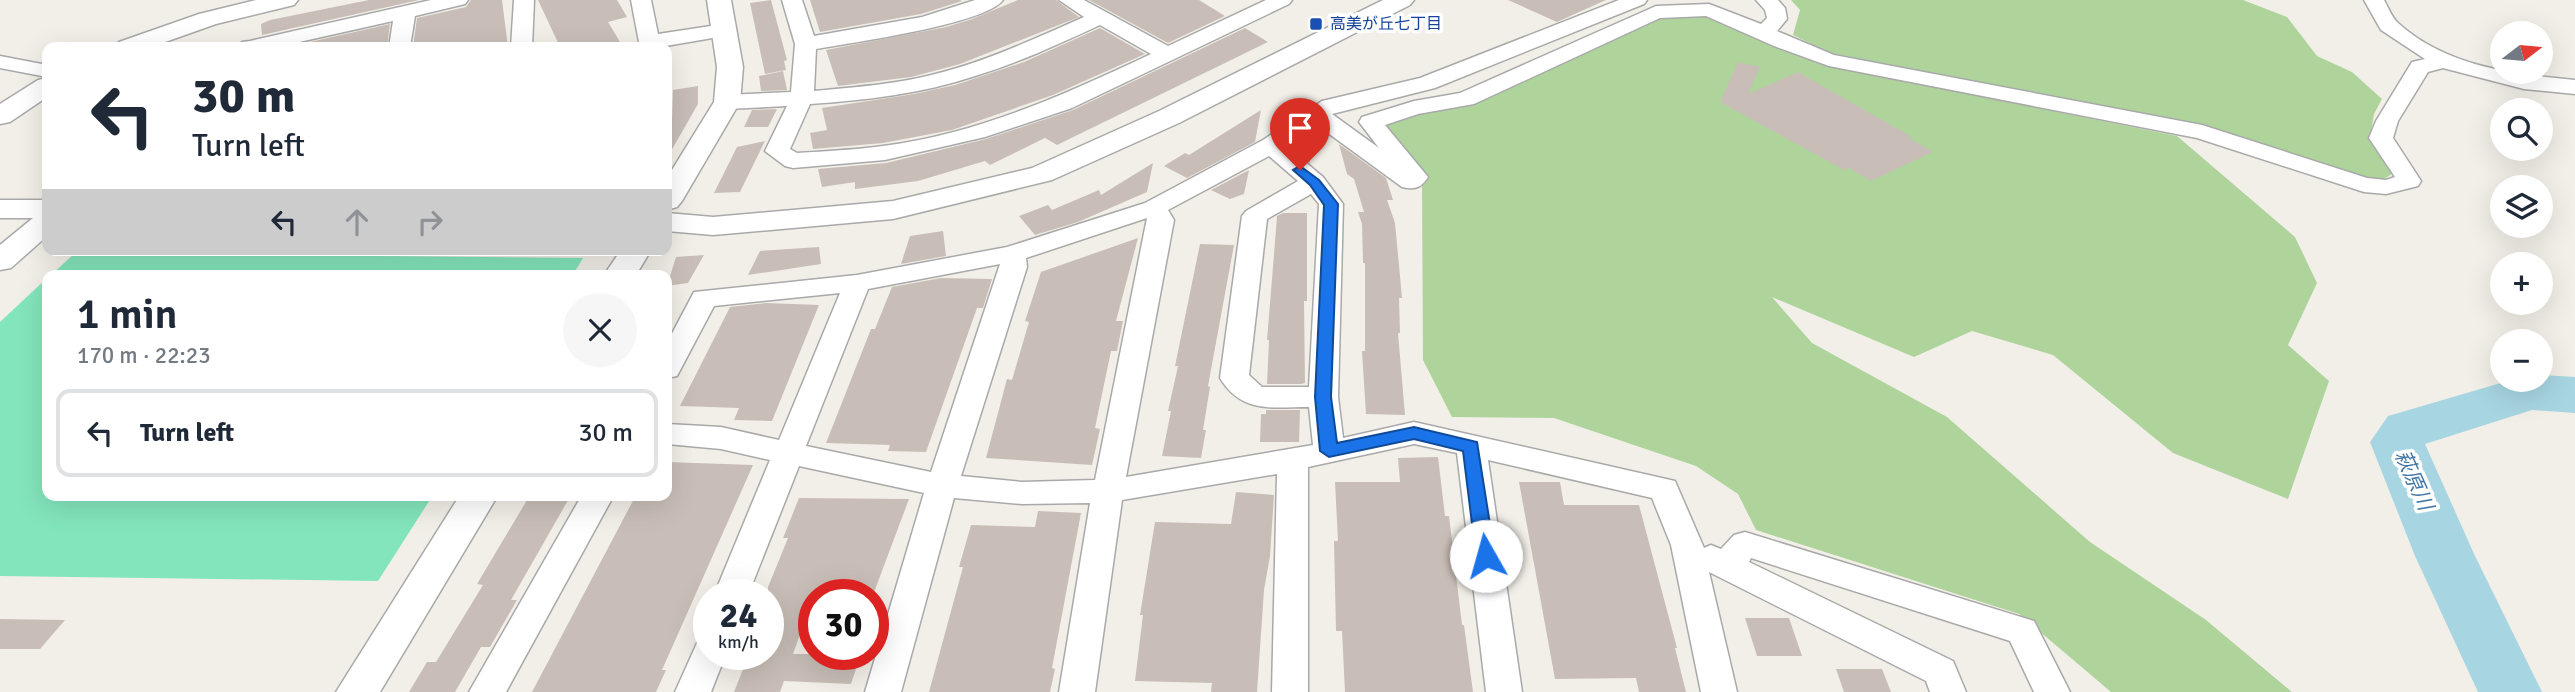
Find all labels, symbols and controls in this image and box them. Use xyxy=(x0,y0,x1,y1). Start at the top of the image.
place label: 高美が丘七丁目 xyxy=(1330,14,1442,34)
marker: 高美が丘七丁目 xyxy=(1308,16,1324,32)
north arrow xyxy=(2490,21,2553,84)
map controls xyxy=(2490,21,2553,392)
text: 30 m xyxy=(192,66,295,126)
icon: left xyxy=(77,70,168,161)
pin xyxy=(1270,98,1330,170)
button: search xyxy=(2490,98,2553,161)
icon: arrive xyxy=(1281,109,1319,147)
text: Turn left xyxy=(192,126,305,165)
button: layers xyxy=(2490,175,2553,238)
icon: left xyxy=(265,203,303,241)
icon: ahead xyxy=(338,203,376,241)
icon: right xyxy=(411,203,449,241)
button: + xyxy=(2490,252,2553,315)
text: 1 min xyxy=(77,289,178,340)
button: close xyxy=(563,293,637,367)
button: − xyxy=(2490,329,2553,392)
text: 170 m · 22:23 xyxy=(77,341,211,370)
icon: left xyxy=(81,414,119,452)
text: Turn left xyxy=(140,417,234,449)
text: 30 m xyxy=(578,417,633,449)
water label: 萩原川 xyxy=(2389,446,2440,516)
position arrow xyxy=(1449,519,1523,593)
speed limit sign: 30 xyxy=(798,579,889,670)
text: 24 xyxy=(720,594,757,637)
text: km/h xyxy=(718,631,759,653)

